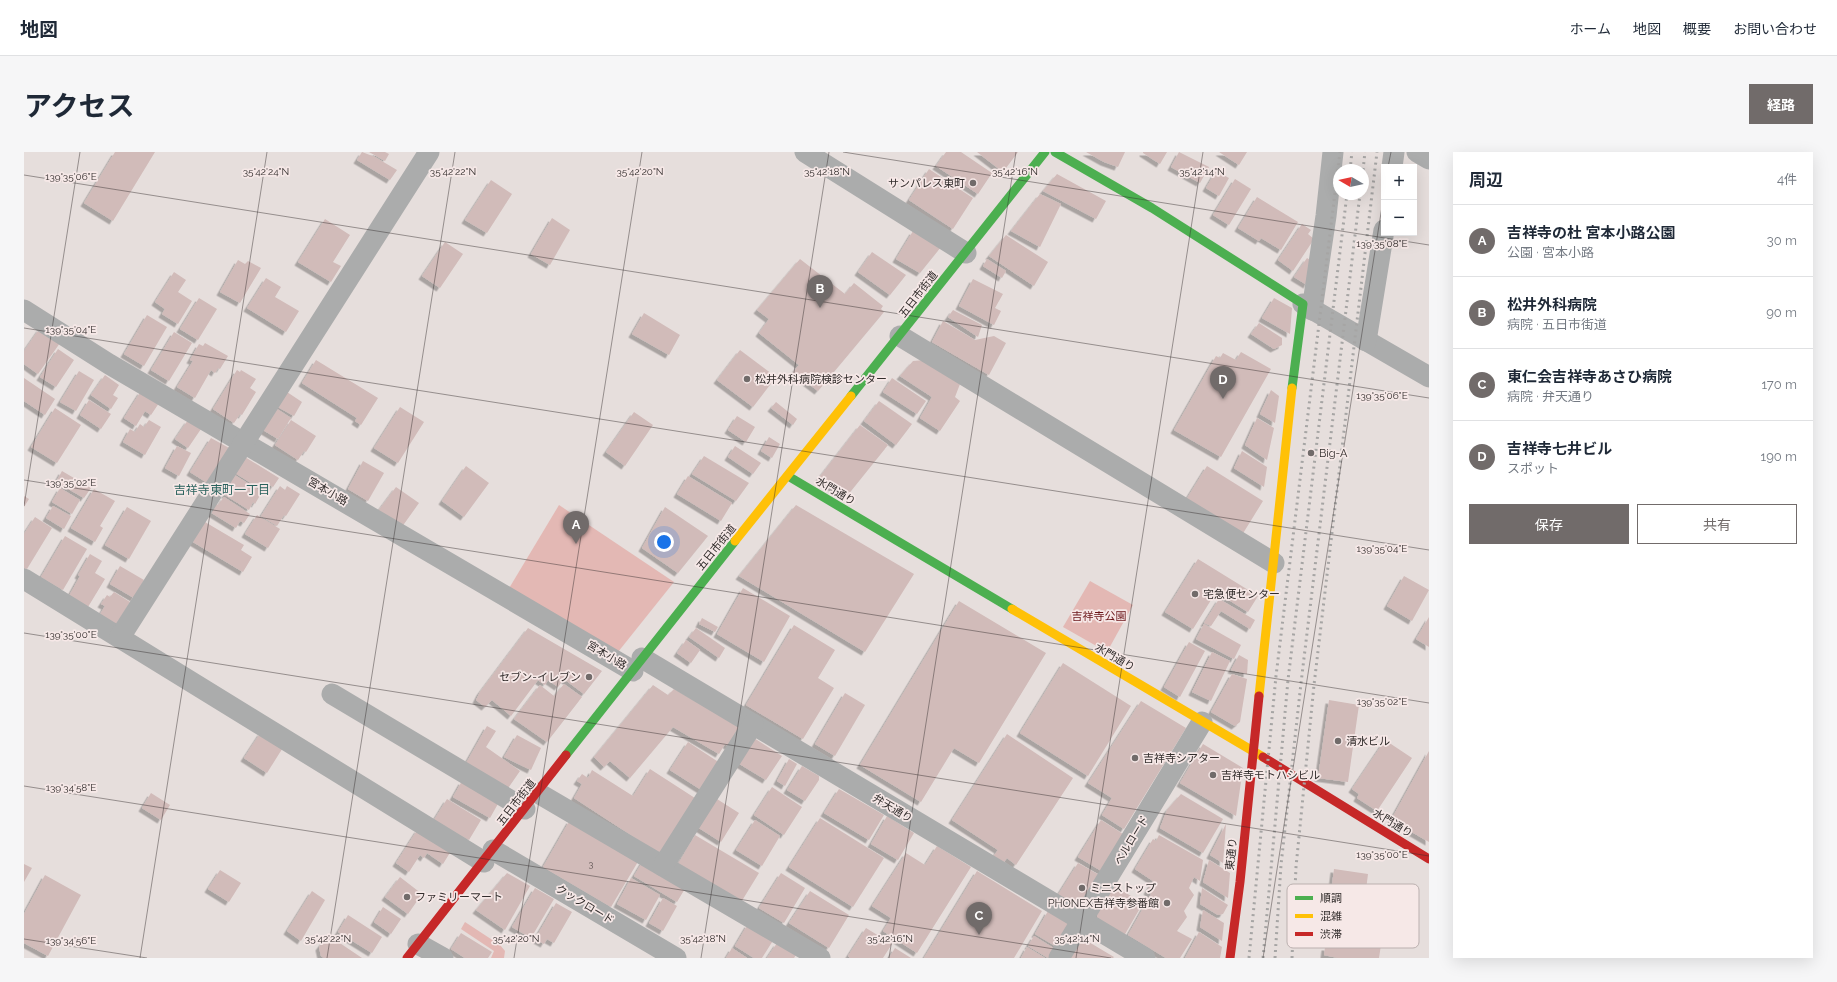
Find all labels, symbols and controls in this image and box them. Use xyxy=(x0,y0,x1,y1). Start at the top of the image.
text: 地図 xyxy=(20,18,58,40)
text: ホーム xyxy=(1569,21,1611,37)
text: 地図 xyxy=(1633,21,1661,37)
text: 概要 xyxy=(1683,21,1711,37)
text: お問い合わせ xyxy=(1733,21,1817,37)
button: 経路 xyxy=(1749,84,1813,124)
text: アクセス xyxy=(24,90,135,123)
north arrow xyxy=(1333,164,1369,200)
map controls xyxy=(1381,164,1417,236)
button: + xyxy=(1381,164,1417,200)
text: 35°42'24"N xyxy=(243,166,289,177)
text: 35°42'22"N xyxy=(430,166,476,177)
text: 35°42'20"N xyxy=(616,166,664,177)
text: 35°42'18"N xyxy=(804,166,850,177)
text: 35°42'16"N xyxy=(992,166,1038,177)
text: 35°42'14"N xyxy=(1179,166,1225,177)
text: 周辺 xyxy=(1469,170,1503,190)
text: 139°35'06"E xyxy=(45,171,97,182)
text: 4件 xyxy=(1777,172,1797,187)
place label: サンパレス東町 xyxy=(888,177,965,190)
marker: サンパレス東町 xyxy=(968,178,978,188)
button: − xyxy=(1381,200,1417,236)
text: 吉祥寺の杜 宮本小路公園 xyxy=(1507,224,1676,242)
text: A xyxy=(1478,233,1486,248)
text: 30 m xyxy=(1767,233,1797,248)
text: 139°35'08"E xyxy=(1356,238,1408,249)
text: 公園 · 宮本小路 xyxy=(1507,245,1594,260)
street label: 五日市街道 xyxy=(896,269,940,320)
pin: B xyxy=(807,275,833,308)
text: 松井外科病院 xyxy=(1507,296,1597,314)
text: B xyxy=(1478,305,1486,320)
text: 90 m xyxy=(1766,305,1797,320)
text: 病院 · 五日市街道 xyxy=(1507,317,1607,332)
text: 139°35'04"E xyxy=(46,324,96,335)
pin: D xyxy=(1210,366,1236,399)
text: 東仁会吉祥寺あさひ病院 xyxy=(1507,368,1672,386)
place label: 松井外科病院検診センター xyxy=(755,373,887,386)
marker: 松井外科病院検診センター xyxy=(742,374,752,384)
text: C xyxy=(1478,377,1486,392)
text: 170 m xyxy=(1761,377,1797,392)
text: 病院 · 弁天通り xyxy=(1507,389,1594,404)
text: 139°35'06"E xyxy=(1356,390,1408,401)
text: 吉祥寺七井ビル xyxy=(1507,440,1612,458)
place label: Big-A xyxy=(1319,447,1348,460)
marker: Big-A xyxy=(1306,448,1316,458)
text: D xyxy=(1477,449,1487,464)
text: 190 m xyxy=(1761,449,1797,464)
text: スポット xyxy=(1507,461,1559,476)
street label: 宮本小路 xyxy=(305,475,350,508)
street label: 水門通り xyxy=(814,475,858,508)
text: 139°35'02"E xyxy=(46,477,96,488)
district label: 吉祥寺東町一丁目 xyxy=(174,483,270,497)
button: 保存 xyxy=(1469,504,1629,544)
button: 共有 xyxy=(1637,504,1797,544)
pin: A xyxy=(563,511,589,544)
street label: 五日市街道 xyxy=(694,522,739,573)
your location xyxy=(654,532,674,552)
text: 139°35'04"E xyxy=(1357,543,1407,554)
place label: 宅急便センター xyxy=(1203,588,1280,601)
marker: 宅急便センター xyxy=(1190,589,1200,599)
park label: 吉祥寺公園 xyxy=(1072,610,1127,623)
text: 139°35'00"E xyxy=(45,629,97,640)
street label: 宮本小路 xyxy=(585,639,629,672)
street label: 水門通り xyxy=(1092,641,1137,674)
place label: セブン-イレブン xyxy=(499,671,581,684)
marker: セブン-イレブン xyxy=(584,672,594,682)
text: 139°35'02"E xyxy=(1357,696,1407,707)
place label: 清水ビル xyxy=(1346,735,1390,748)
marker: 清水ビル xyxy=(1333,736,1343,746)
place label: 吉祥寺シアター xyxy=(1143,752,1220,765)
marker: 吉祥寺シアター xyxy=(1130,753,1140,763)
place label: 吉祥寺モトハシビル xyxy=(1221,769,1320,782)
marker: 吉祥寺モトハシビル xyxy=(1208,770,1218,780)
street label: 五日市街道 xyxy=(494,777,538,828)
text: 139°34'58"E xyxy=(46,782,96,793)
street label: 弁天通り xyxy=(871,792,915,825)
street label: 水門通り xyxy=(1371,807,1415,840)
street label: ベルロード xyxy=(1112,813,1151,867)
street label: 東通り xyxy=(1223,837,1240,871)
text: 139°35'00"E xyxy=(1356,849,1408,860)
house number: 3 xyxy=(589,859,594,869)
street label: クックロード xyxy=(553,882,616,927)
place label: ミニストップ xyxy=(1090,882,1156,895)
marker: ミニストップ xyxy=(1077,883,1087,893)
legend xyxy=(1287,884,1419,948)
place label: ファミリーマート xyxy=(415,891,503,904)
marker: ファミリーマート xyxy=(402,892,412,902)
text: 順調 xyxy=(1320,892,1342,905)
place label: PHONEX吉祥寺参番館 xyxy=(1048,897,1159,910)
marker: PHONEX吉祥寺参番館 xyxy=(1162,898,1172,908)
pin: C xyxy=(966,902,992,935)
text: 混雑 xyxy=(1320,910,1342,923)
text: 渋滞 xyxy=(1320,928,1342,941)
text: 35°42'22"N xyxy=(305,933,351,944)
text: 35°42'20"N xyxy=(492,933,540,944)
text: 35°42'18"N xyxy=(680,933,726,944)
text: 35°42'16"N xyxy=(867,933,913,944)
text: 35°42'14"N xyxy=(1054,933,1100,944)
text: 139°34'56"E xyxy=(46,935,96,946)

